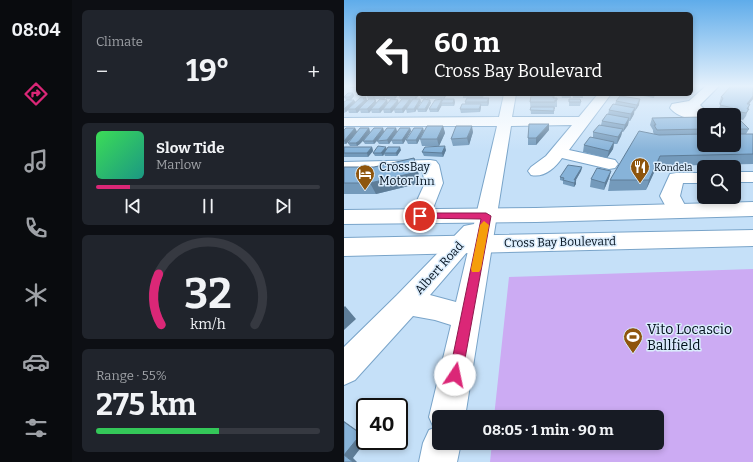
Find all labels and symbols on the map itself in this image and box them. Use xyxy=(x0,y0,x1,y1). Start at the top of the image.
restaurant icon: Kondela xyxy=(629,156,651,184)
place label: CrossBay Motor Inn xyxy=(379,160,435,188)
place label: Kondela xyxy=(654,162,693,174)
hotel icon: CrossBay Motor Inn xyxy=(354,163,376,191)
pin xyxy=(403,199,437,233)
street label: Cross Bay Boulevard xyxy=(504,234,616,250)
street label: Albert Road xyxy=(412,239,466,297)
place label: Vito Locascio Ballfield xyxy=(647,321,732,354)
sports icon: Vito Locascio Ballfield xyxy=(622,326,644,354)
position arrow xyxy=(434,354,476,396)
speed limit sign: 40 xyxy=(356,398,408,450)

